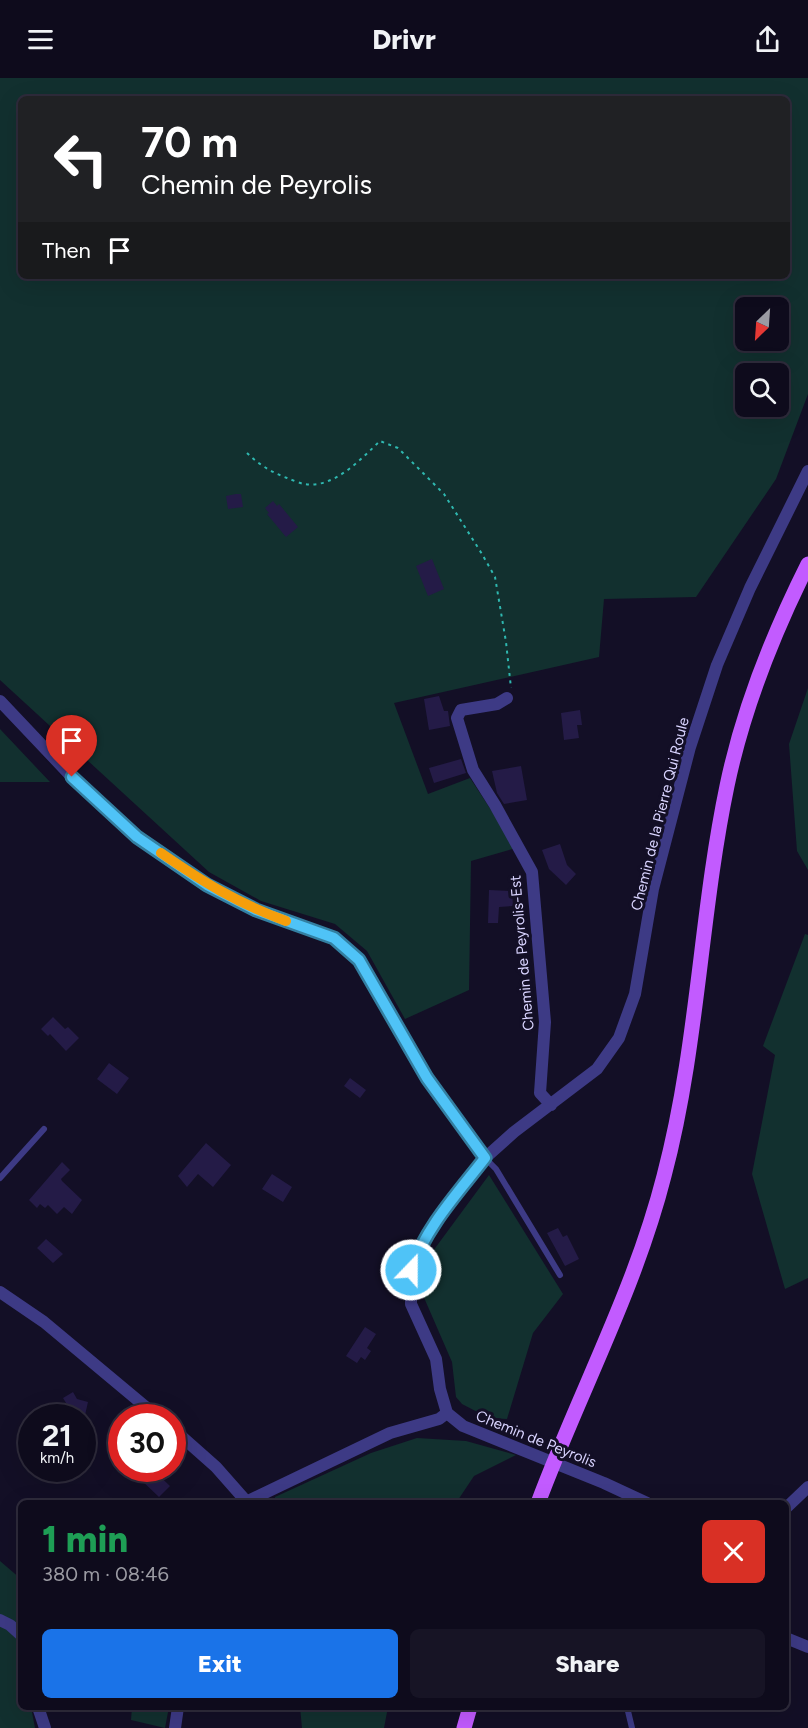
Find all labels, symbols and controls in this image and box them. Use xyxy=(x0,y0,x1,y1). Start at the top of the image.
icon: menu xyxy=(24,23,57,56)
text: Drivr xyxy=(372,23,436,56)
icon: share xyxy=(751,23,784,56)
text: 70 m xyxy=(141,117,238,168)
icon: left xyxy=(42,120,120,198)
text: Chemin de Peyrolis xyxy=(141,168,372,201)
icon: arrive xyxy=(103,234,136,267)
text: Then xyxy=(42,237,91,264)
north arrow xyxy=(735,297,789,351)
map controls xyxy=(735,297,789,417)
button: search xyxy=(735,363,789,417)
pin xyxy=(46,715,97,777)
street label: Chemin de la Pierre Qui Roule xyxy=(627,715,693,913)
icon: arrive xyxy=(55,724,88,757)
street label: Chemin de Peyrolis-Est xyxy=(506,874,538,1032)
position arrow xyxy=(379,1238,443,1302)
speed limit sign: 30 xyxy=(108,1404,186,1482)
street label: Chemin de Peyrolis xyxy=(473,1407,599,1471)
text: 21 xyxy=(42,1417,72,1454)
text: km/h xyxy=(40,1449,74,1467)
text: 1 min xyxy=(42,1518,128,1561)
button: close xyxy=(702,1520,765,1583)
text: 380 m · 08:46 xyxy=(42,1562,169,1586)
button: Exit xyxy=(42,1629,398,1698)
button: Share xyxy=(410,1629,765,1698)

